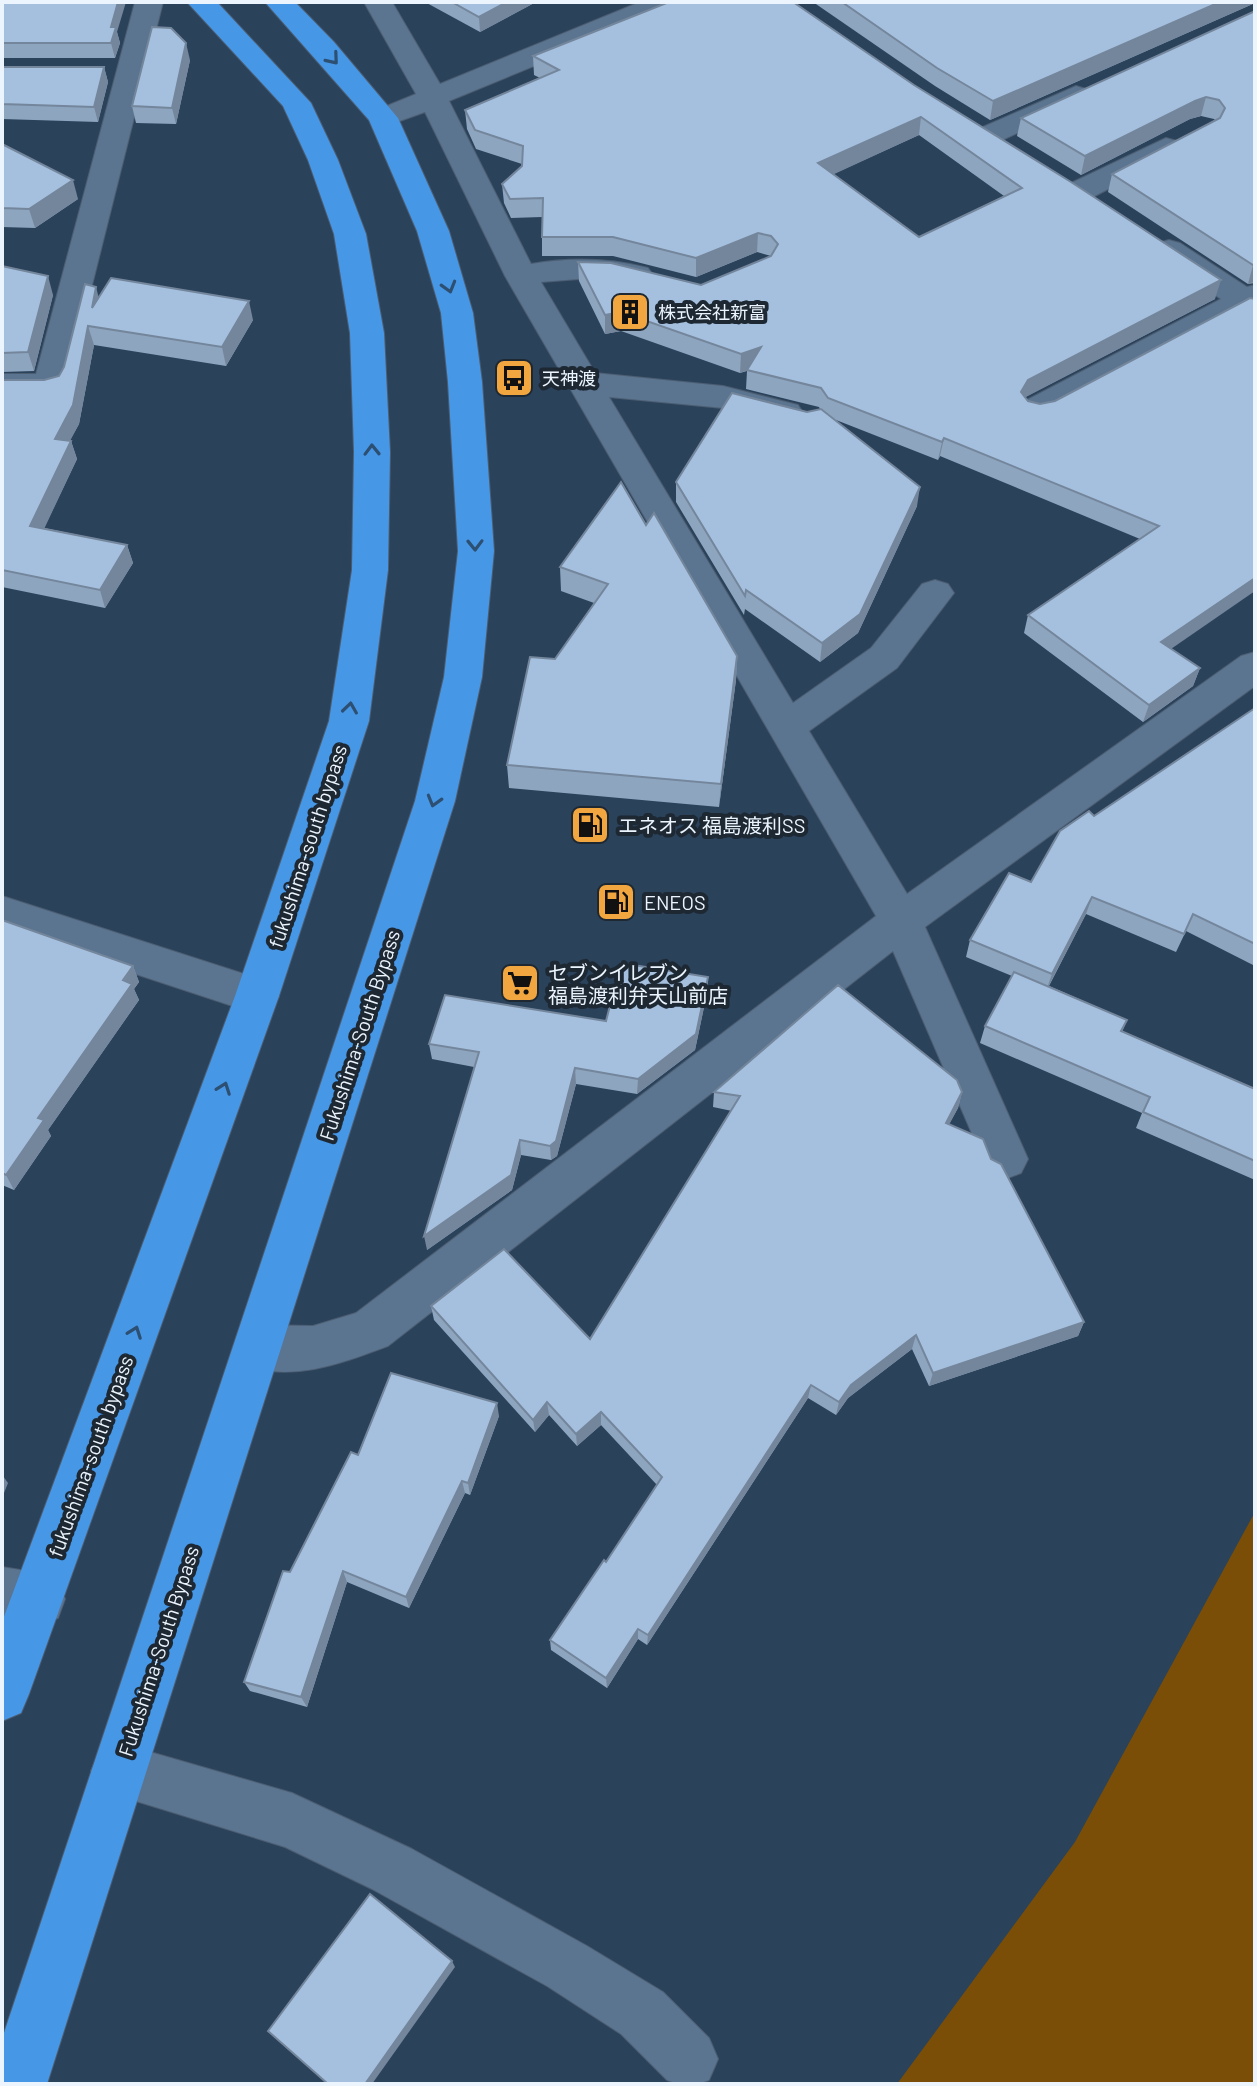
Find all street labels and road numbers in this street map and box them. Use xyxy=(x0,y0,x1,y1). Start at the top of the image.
street label: fukushima-south bypass xyxy=(263,741,351,951)
street label: Fukushima-South Bypass xyxy=(314,927,404,1143)
street label: fukushima-south bypass xyxy=(42,1352,138,1560)
street label: Fukushima-South Bypass xyxy=(113,1543,203,1759)

